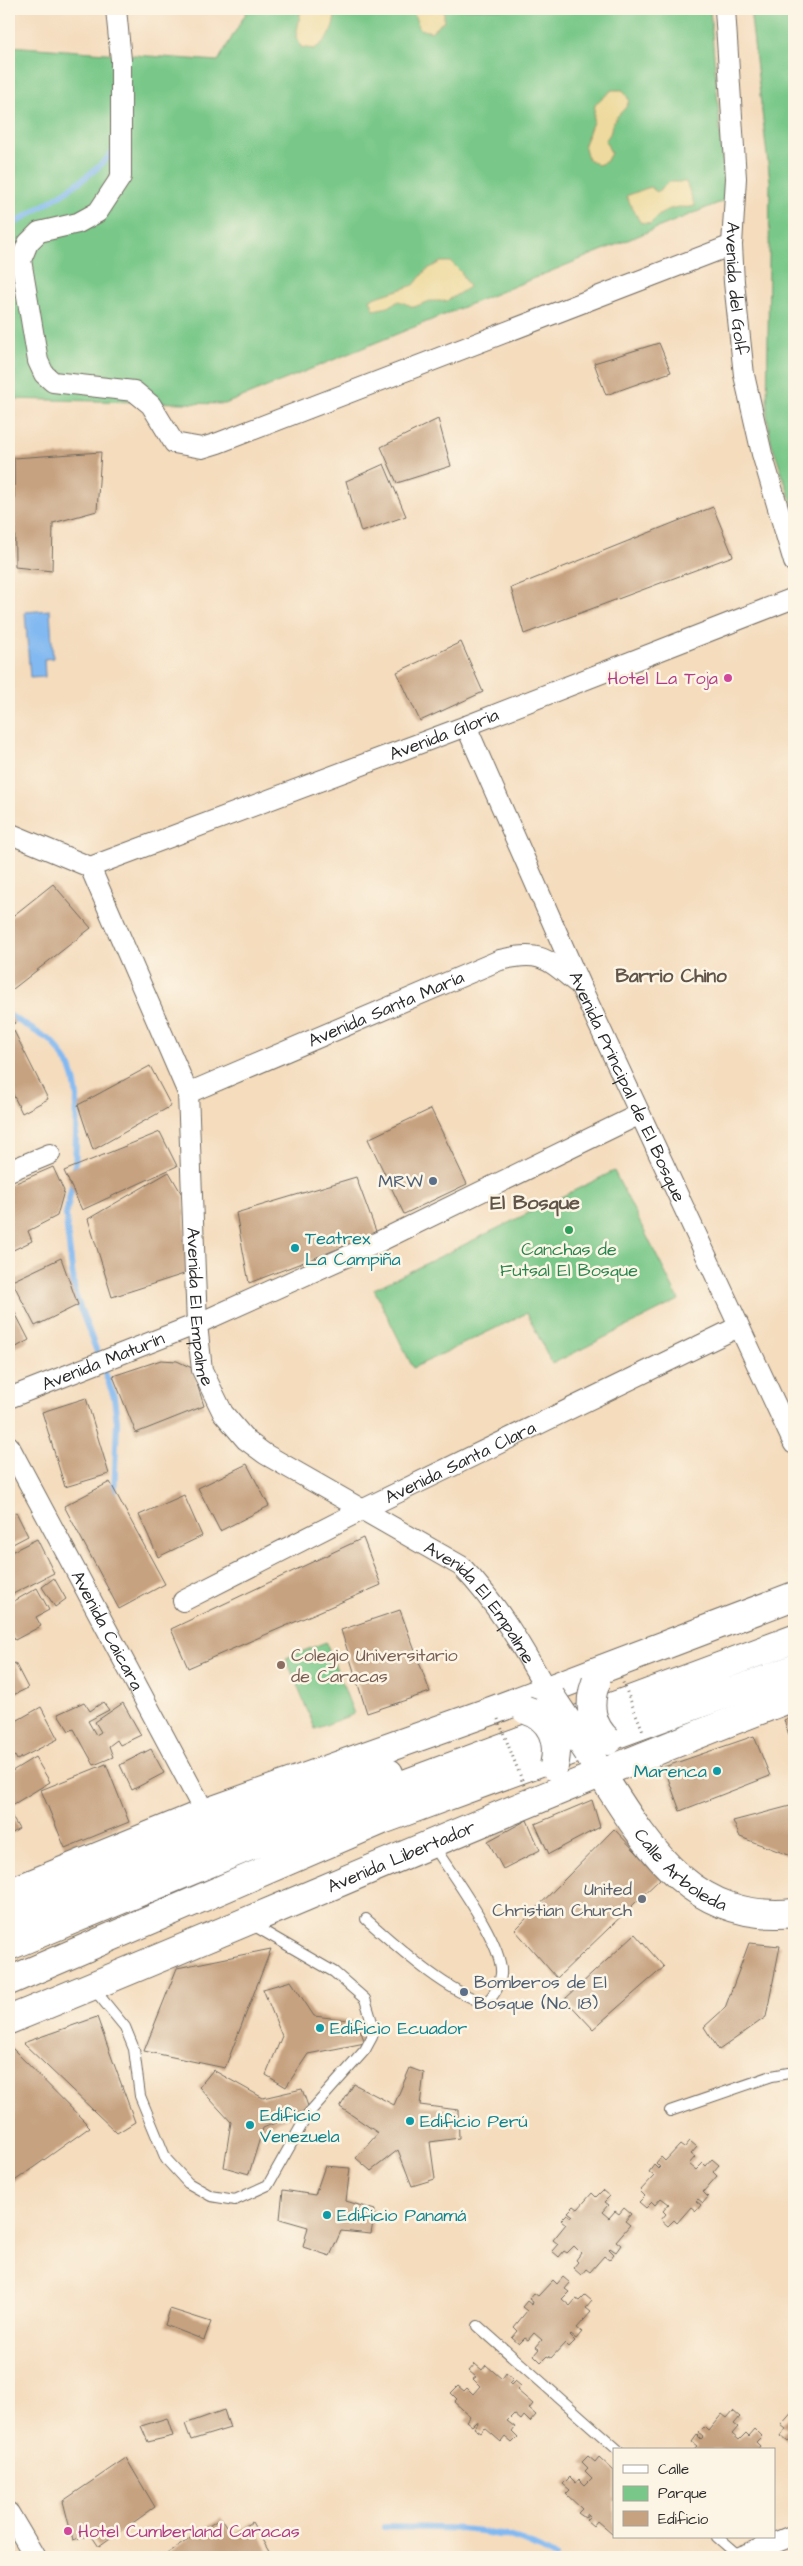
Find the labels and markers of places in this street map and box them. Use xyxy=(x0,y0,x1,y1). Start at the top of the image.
place label: Hotel La Toja xyxy=(607,666,718,691)
marker: Hotel La Toja xyxy=(722,672,734,684)
place label: MRW xyxy=(378,1169,423,1194)
marker: MRW xyxy=(427,1175,439,1187)
marker: Canchas de Futsal El Bosque xyxy=(563,1224,575,1236)
place label: Teatrex La Campiña xyxy=(305,1226,401,1272)
place label: Canchas de Futsal El Bosque xyxy=(500,1237,638,1283)
marker: Teatrex La Campiña xyxy=(289,1242,301,1254)
place label: Colegio Universitario de Caracas xyxy=(291,1643,458,1689)
marker: Colegio Universitario de Caracas xyxy=(275,1659,287,1671)
place label: Marenca xyxy=(634,1759,707,1784)
marker: Marenca xyxy=(711,1765,723,1777)
place label: United Christian Church xyxy=(492,1877,632,1923)
marker: United Christian Church xyxy=(636,1893,648,1905)
place label: Bomberos de El Bosque (No. 18) xyxy=(474,1970,607,2016)
marker: Bomberos de El Bosque (No. 18) xyxy=(458,1986,470,1998)
place label: Edificio Ecuador xyxy=(330,2016,467,2041)
marker: Edificio Ecuador xyxy=(314,2022,326,2034)
place label: Edificio Venezuela xyxy=(260,2103,340,2149)
place label: Edificio Perú xyxy=(420,2109,528,2134)
marker: Edificio Perú xyxy=(404,2115,416,2127)
marker: Edificio Venezuela xyxy=(244,2119,256,2131)
place label: Edificio Panamá xyxy=(337,2203,466,2228)
marker: Edificio Panamá xyxy=(321,2209,333,2221)
place label: Hotel Cumberland Caracas xyxy=(78,2519,300,2544)
marker: Hotel Cumberland Caracas xyxy=(62,2525,74,2537)

